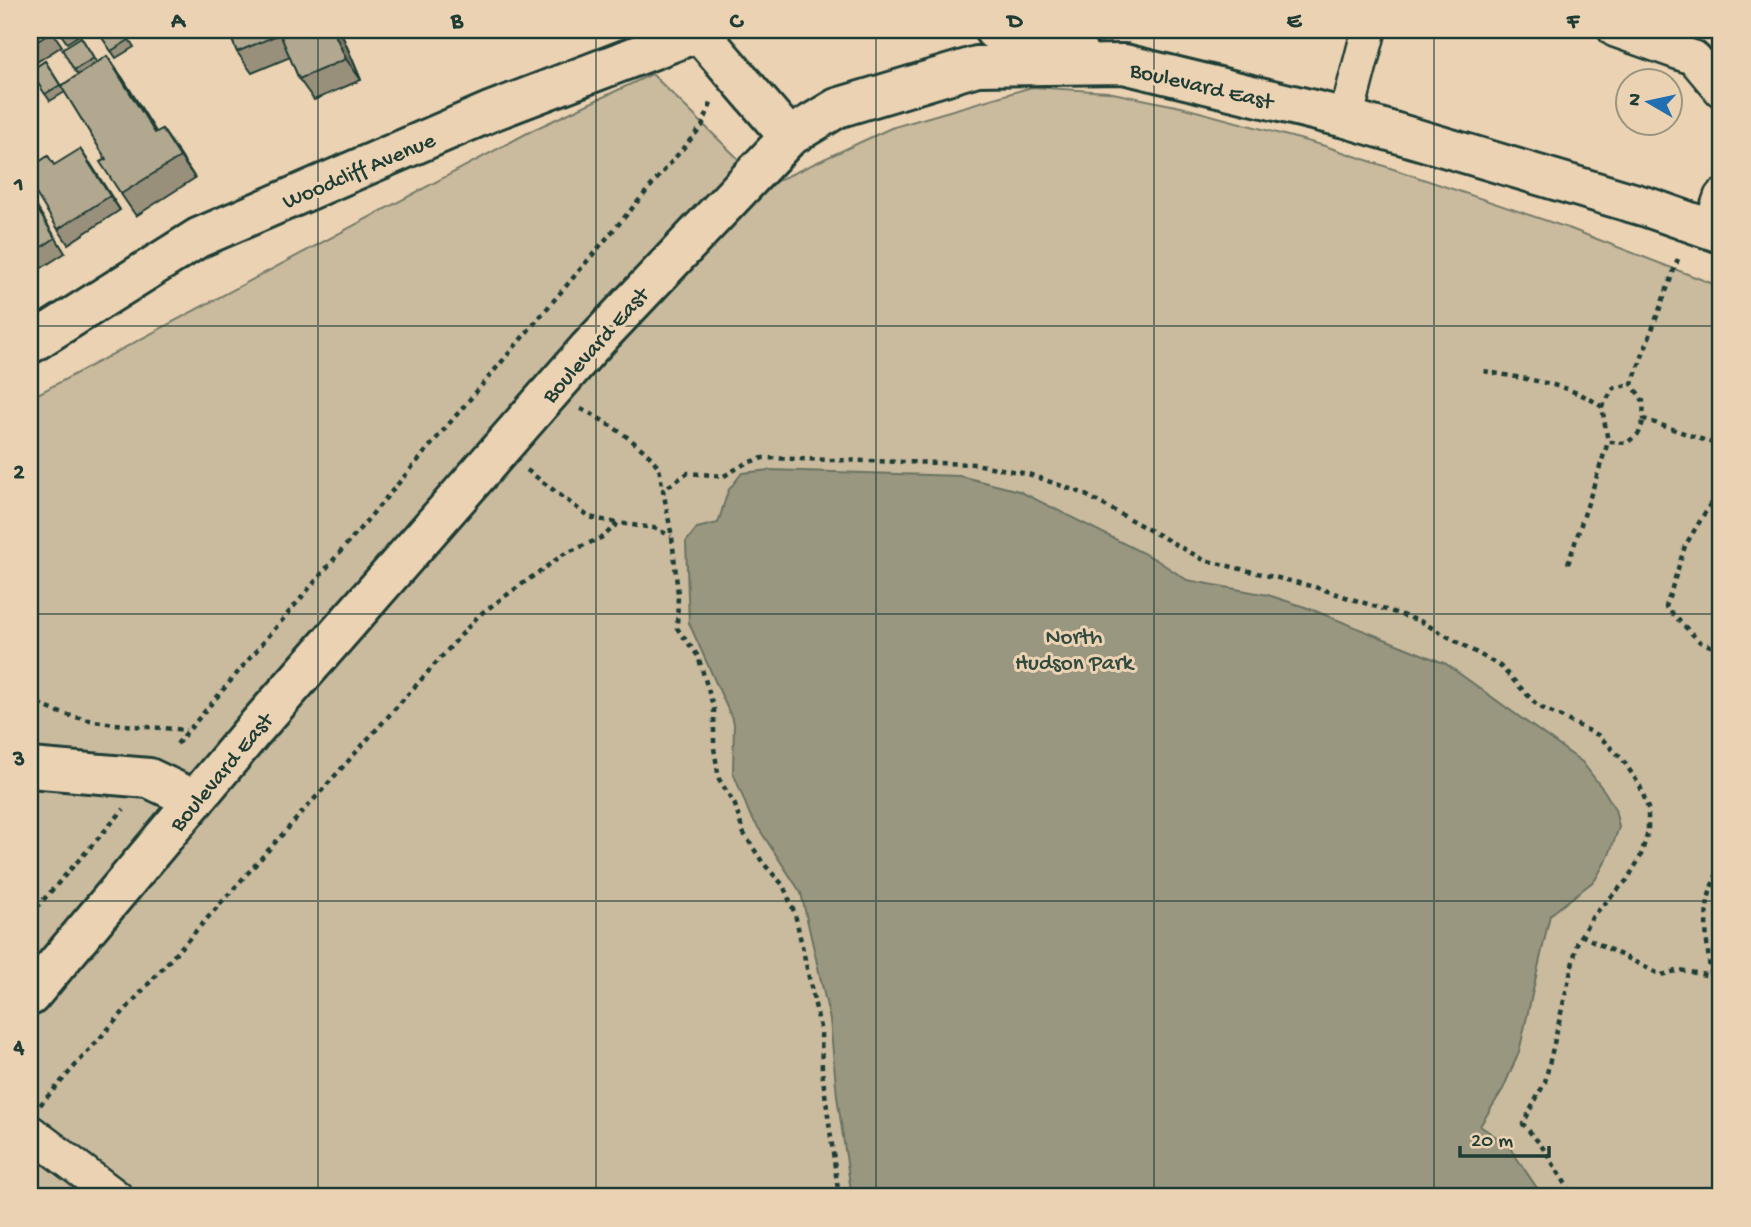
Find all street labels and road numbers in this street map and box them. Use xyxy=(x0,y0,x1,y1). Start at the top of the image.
street label: Boulevard East xyxy=(1126,58,1277,117)
street label: Woodcliff Avenue xyxy=(279,127,441,217)
street label: Boulevard East xyxy=(537,282,657,411)
street label: Boulevard East xyxy=(165,707,281,839)

